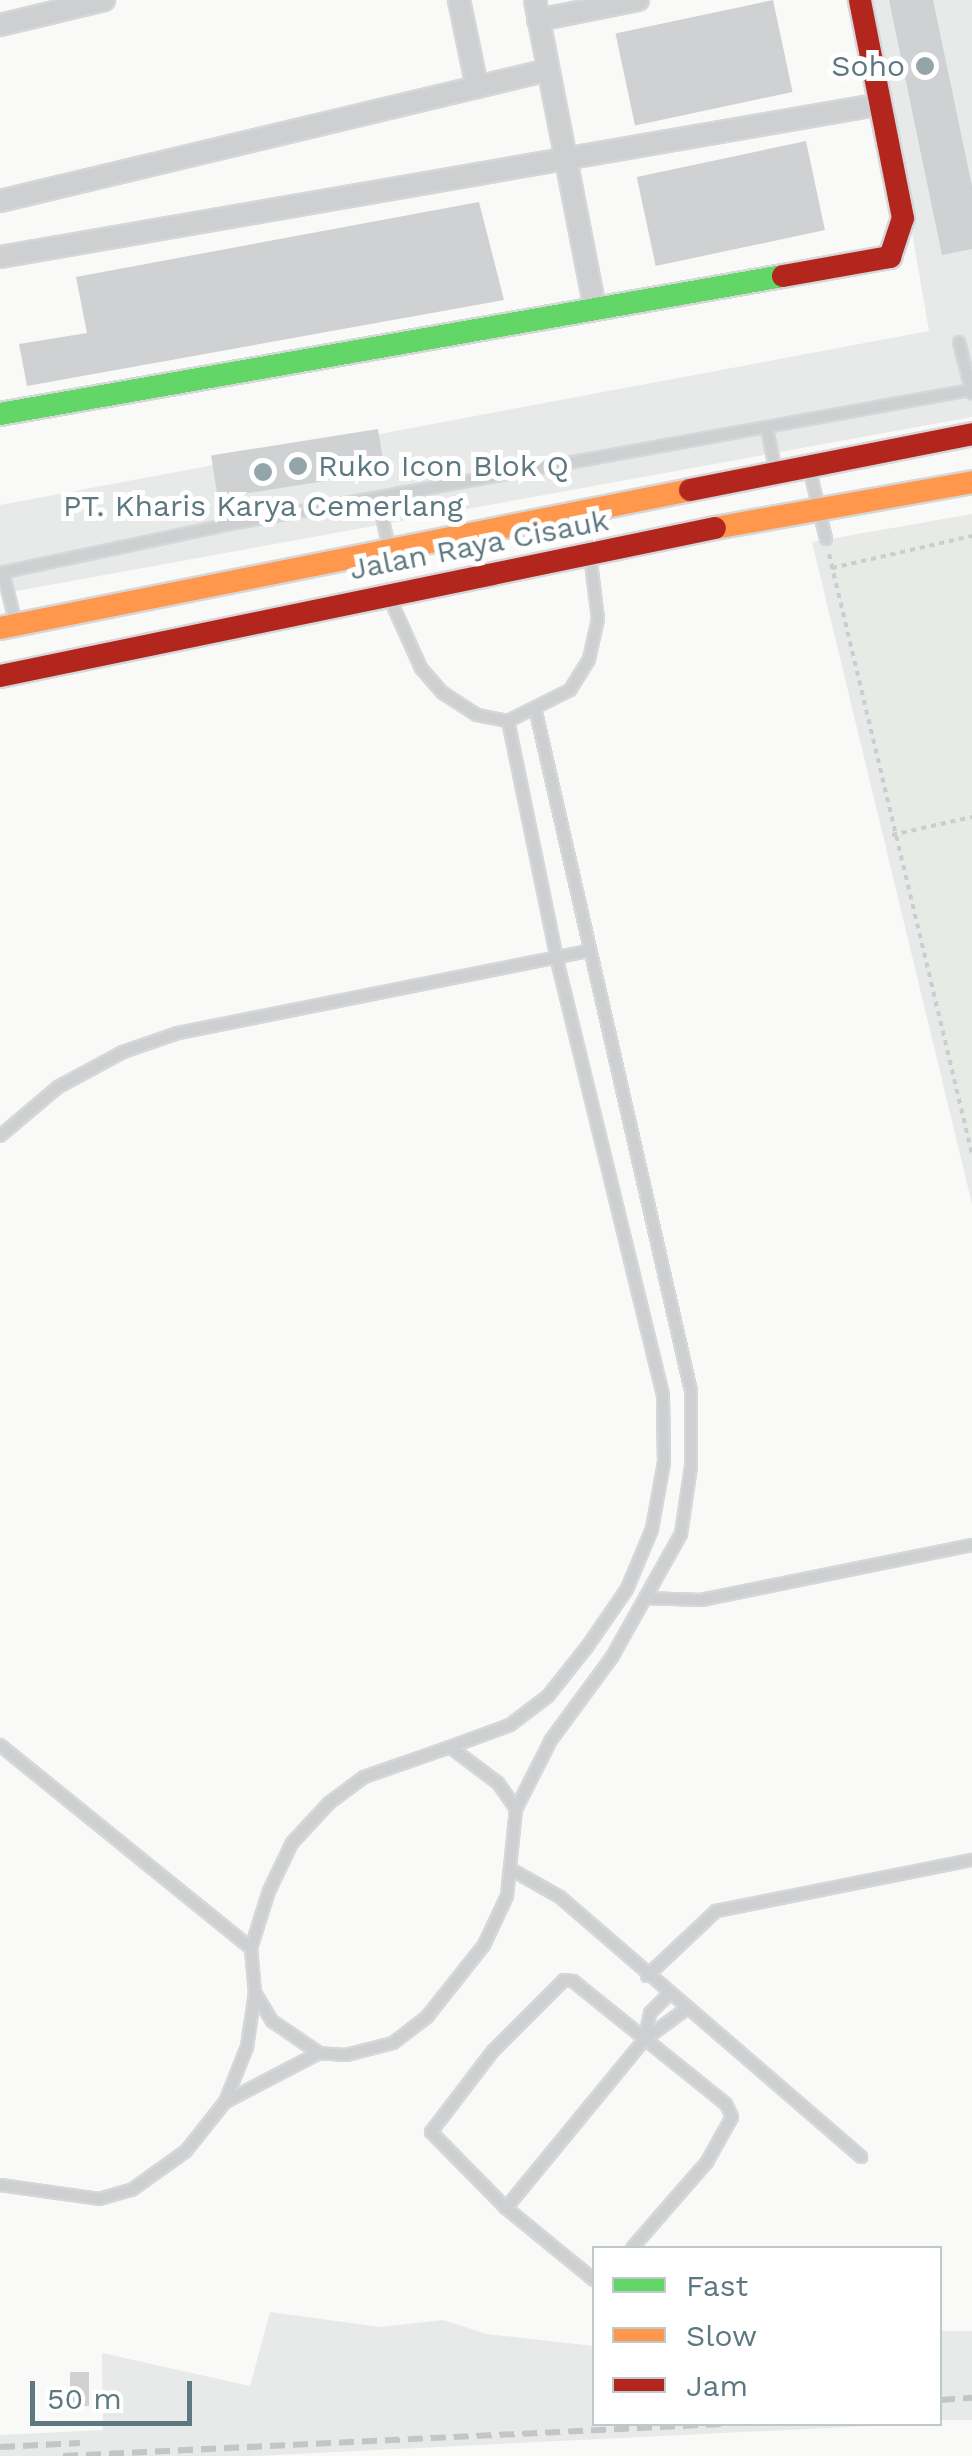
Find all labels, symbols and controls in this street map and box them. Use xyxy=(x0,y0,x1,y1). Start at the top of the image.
place label: Soho xyxy=(831,48,905,84)
marker: Soho xyxy=(914,55,936,77)
place label: Ruko Icon Blok Q xyxy=(318,448,570,484)
marker: Ruko Icon Blok Q xyxy=(287,455,309,477)
marker: PT. Kharis Karya Cemerlang xyxy=(252,461,274,483)
place label: PT. Kharis Karya Cemerlang xyxy=(63,488,463,524)
street label: Jalan Raya Cisauk xyxy=(346,502,612,588)
legend xyxy=(592,2246,942,2426)
text: Fast xyxy=(686,2268,748,2303)
text: Slow xyxy=(686,2318,757,2353)
scale bar xyxy=(35,2361,198,2423)
text: Jam xyxy=(686,2368,748,2403)
text: 50 m xyxy=(47,2381,122,2416)

